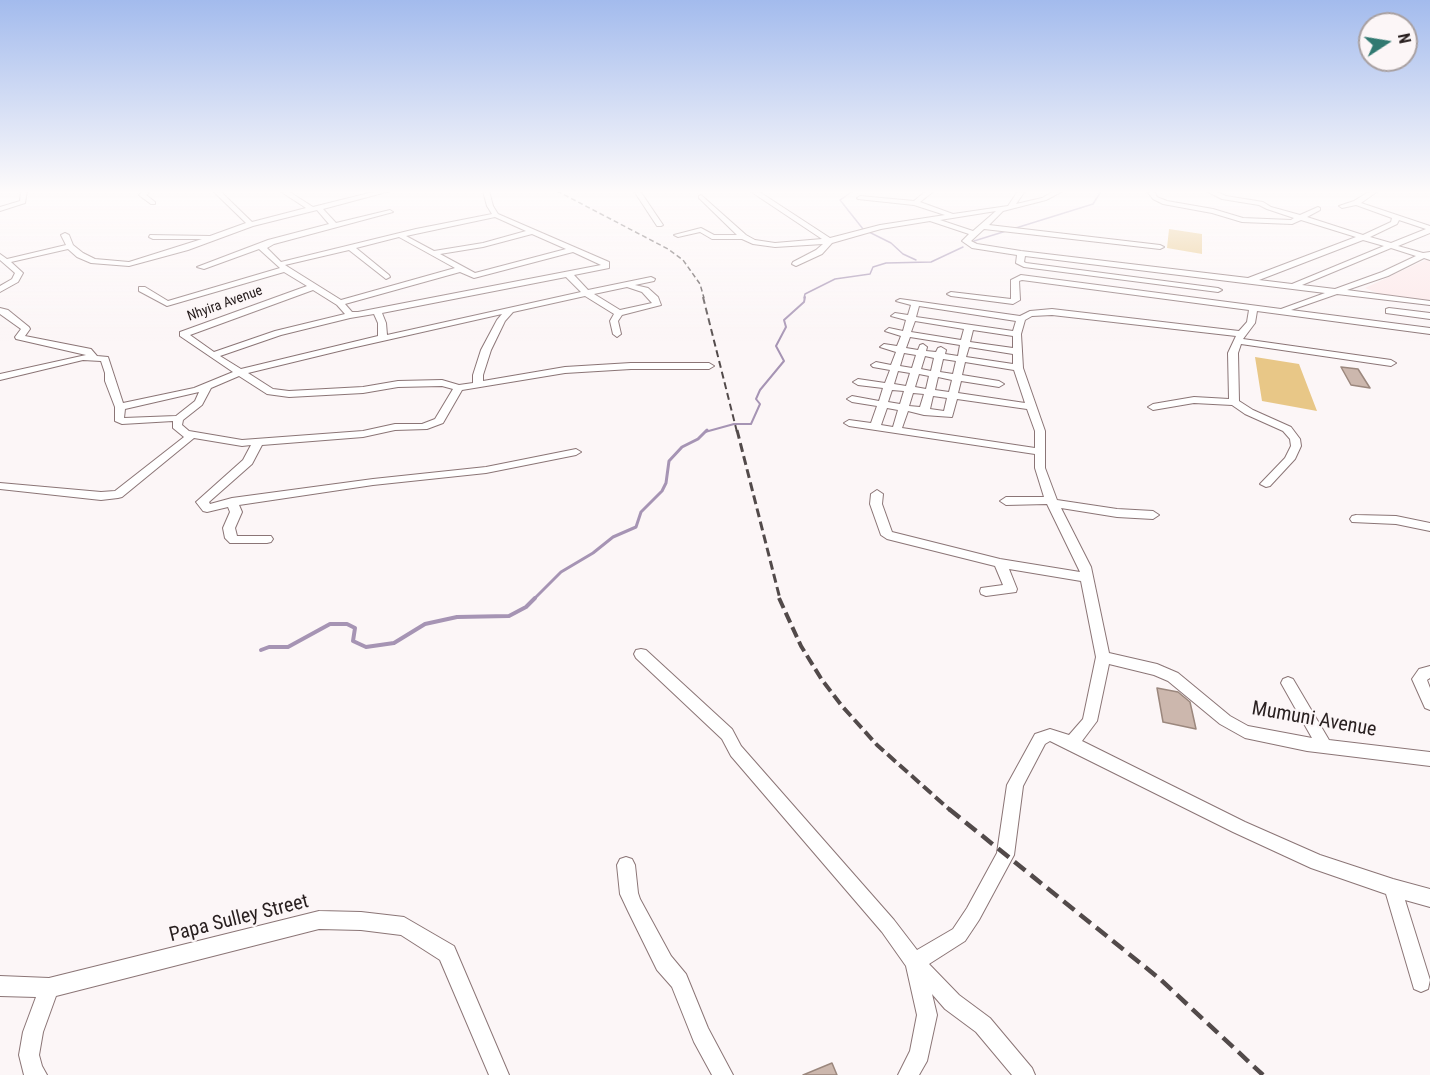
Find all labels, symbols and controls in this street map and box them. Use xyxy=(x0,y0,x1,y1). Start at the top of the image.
north arrow xyxy=(1358,12,1418,72)
text: N xyxy=(1394,32,1414,45)
street label: Nhyira Avenue xyxy=(185,283,265,325)
street label: Mumuni Avenue xyxy=(1250,697,1378,743)
street label: Papa Sulley Street xyxy=(167,890,311,948)

